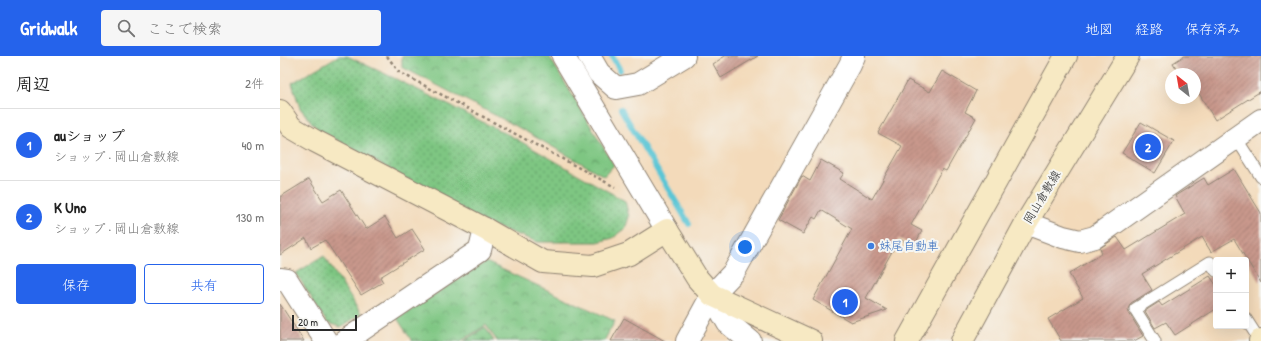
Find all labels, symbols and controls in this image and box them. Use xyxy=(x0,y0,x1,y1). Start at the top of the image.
search box xyxy=(101,10,381,46)
text: Gridwalk xyxy=(20,15,77,41)
icon: search xyxy=(115,17,137,39)
text: ここで検索 xyxy=(147,18,222,39)
text: 地図 xyxy=(1085,19,1113,38)
text: 経路 xyxy=(1135,19,1163,38)
text: 保存済み xyxy=(1185,19,1241,38)
north arrow xyxy=(1165,68,1201,104)
text: 周辺 xyxy=(16,72,50,95)
text: 2件 xyxy=(245,74,264,92)
text: auショップ xyxy=(54,125,125,146)
pin: 2 xyxy=(1135,132,1161,162)
text: 1 xyxy=(27,136,31,154)
text: 40 m xyxy=(241,136,264,154)
text: ショップ · 岡山倉敷線 xyxy=(54,147,179,165)
street label: 岡山倉敷線 xyxy=(1019,167,1064,227)
text: K Uno xyxy=(54,197,86,218)
text: 2 xyxy=(26,208,32,226)
text: 130 m xyxy=(236,208,264,226)
text: ショップ · 岡山倉敷線 xyxy=(54,219,179,237)
your location xyxy=(735,237,755,257)
place label: 妹尾自動車 xyxy=(879,237,939,254)
marker: 妹尾自動車 xyxy=(866,241,876,251)
map controls xyxy=(1213,257,1249,329)
button: + xyxy=(1213,257,1249,293)
button: 保存 xyxy=(16,264,136,304)
button: 共有 xyxy=(144,264,264,304)
pin: 1 xyxy=(832,287,858,317)
button: − xyxy=(1213,293,1249,329)
scale bar xyxy=(292,313,357,332)
text: 20 m xyxy=(298,315,318,329)

